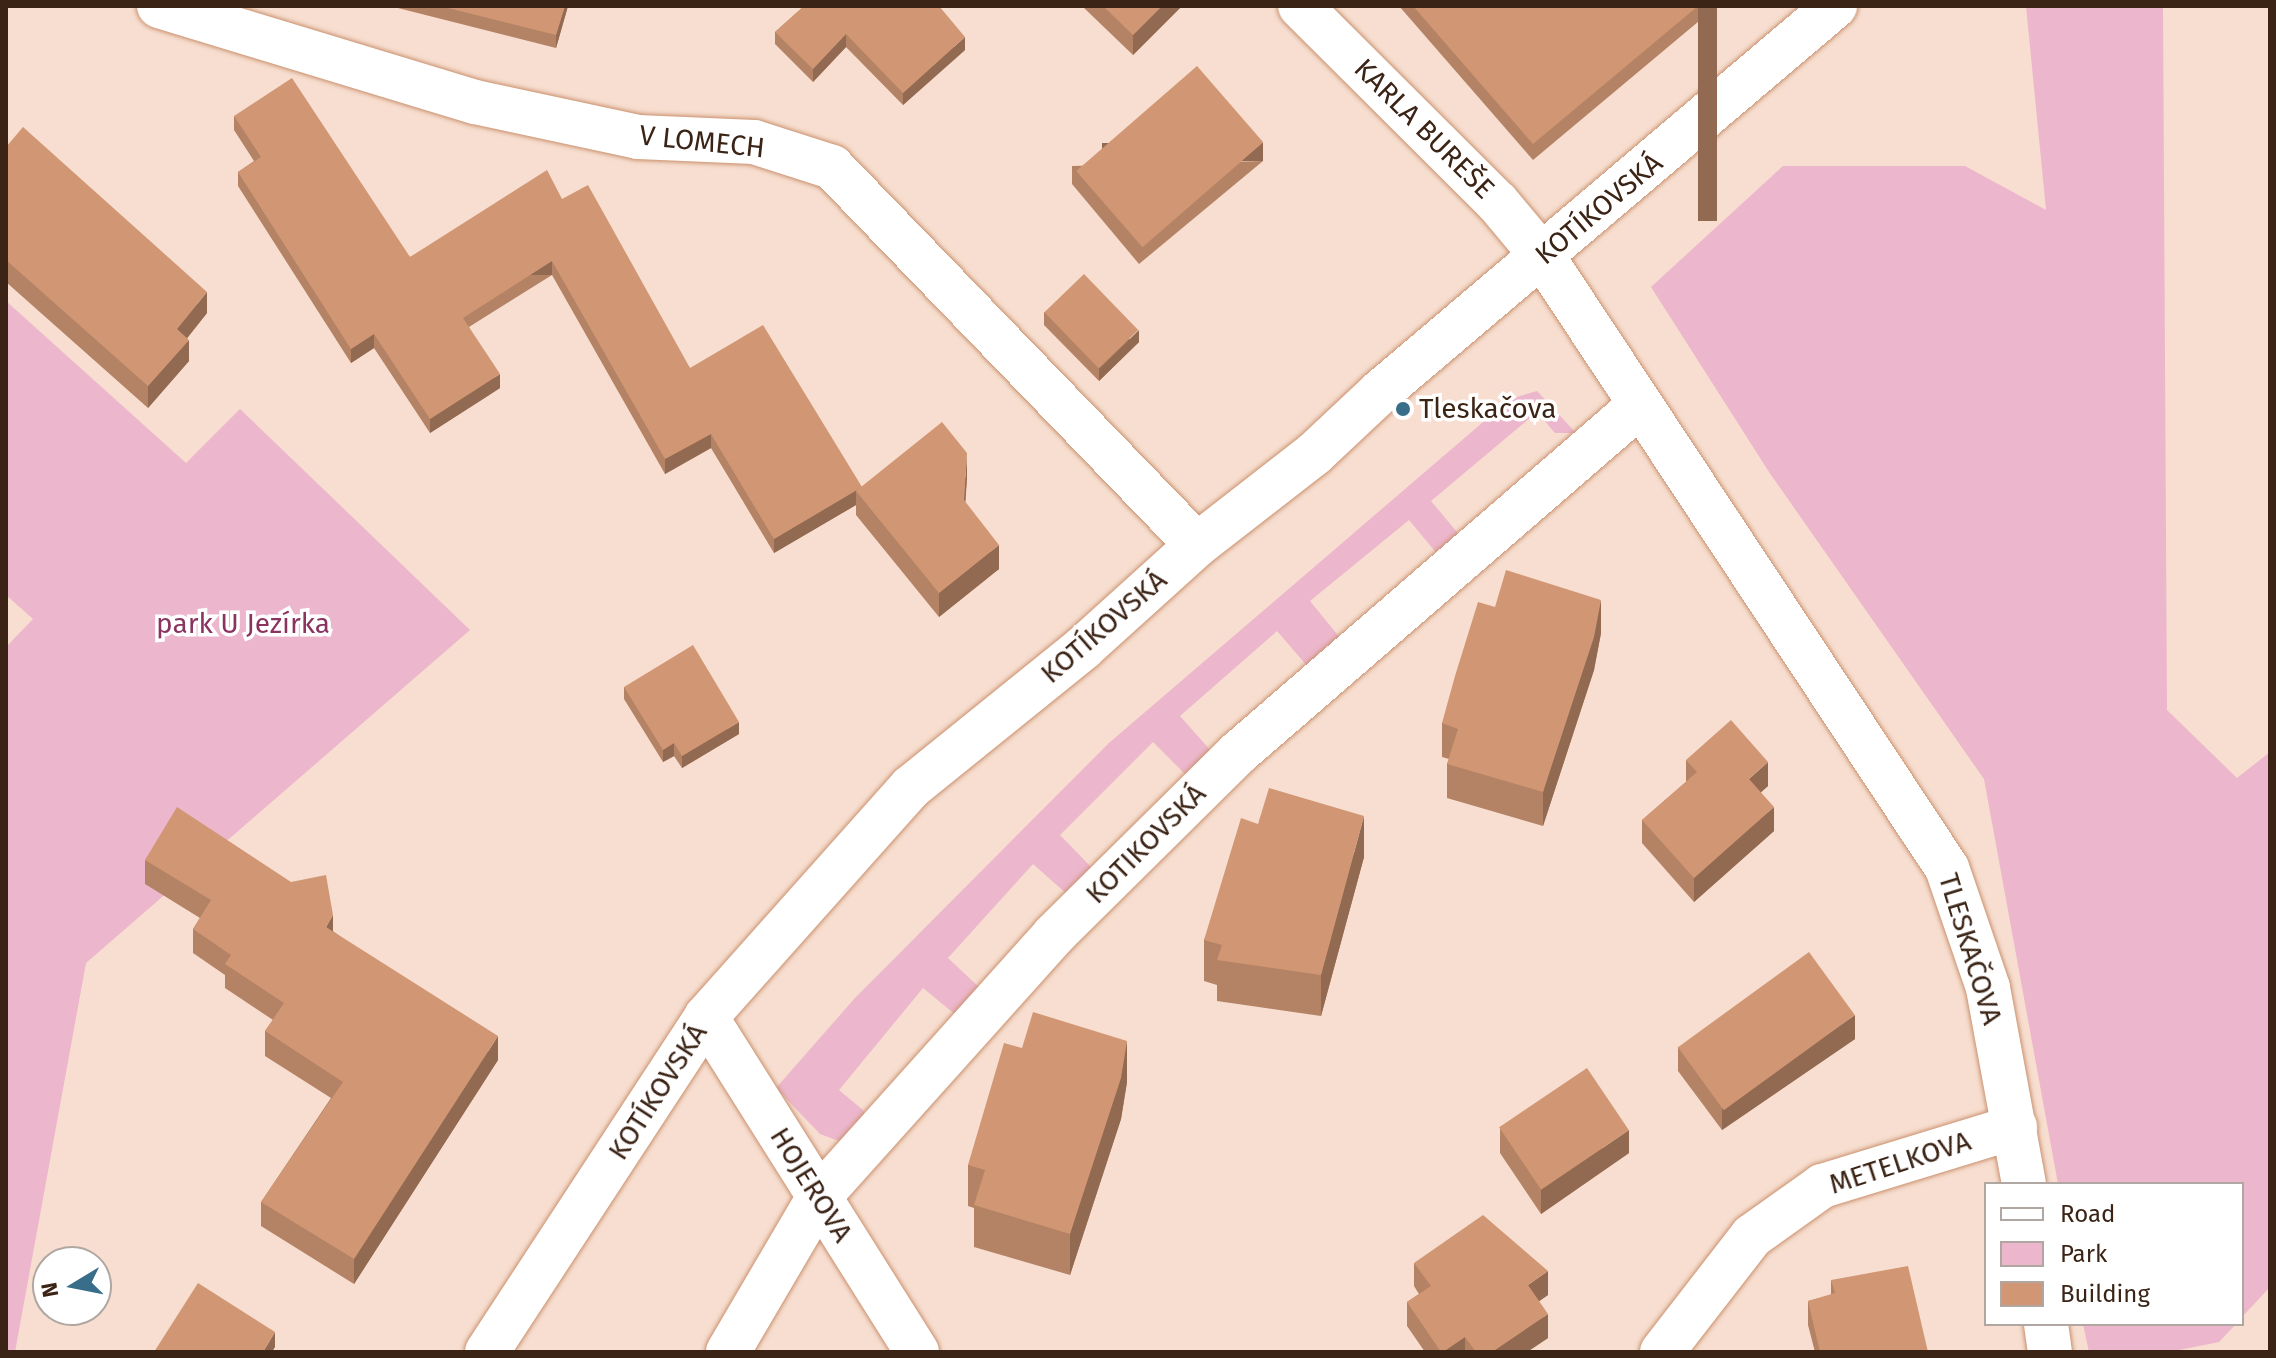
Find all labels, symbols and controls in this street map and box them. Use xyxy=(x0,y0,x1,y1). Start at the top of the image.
street label: KARLA BUREŠE xyxy=(1347,52,1501,206)
street label: V LOMECH xyxy=(638,119,766,165)
street label: KOTÍKOVSKÁ xyxy=(1529,146,1669,272)
place label: Tleskačova xyxy=(1419,392,1556,426)
marker: Tleskačova xyxy=(1394,400,1412,418)
street label: KOTÍKOVSKÁ xyxy=(1034,563,1174,691)
park label: park U Jezírka xyxy=(156,607,330,641)
street label: KOTIKOVSKÁ xyxy=(1079,777,1213,911)
street label: TLESKAČOVA xyxy=(1931,869,2009,1029)
street label: KOTÍKOVSKÁ xyxy=(602,1018,714,1166)
street label: HOJEROVA xyxy=(763,1121,859,1249)
street label: METELKOVA xyxy=(1825,1124,1975,1202)
legend xyxy=(1984,1182,2244,1326)
text: Road xyxy=(2060,1200,2115,1228)
text: Park xyxy=(2060,1240,2107,1268)
north arrow xyxy=(32,1246,112,1326)
text: N xyxy=(35,1280,64,1299)
text: Building xyxy=(2060,1280,2150,1308)

